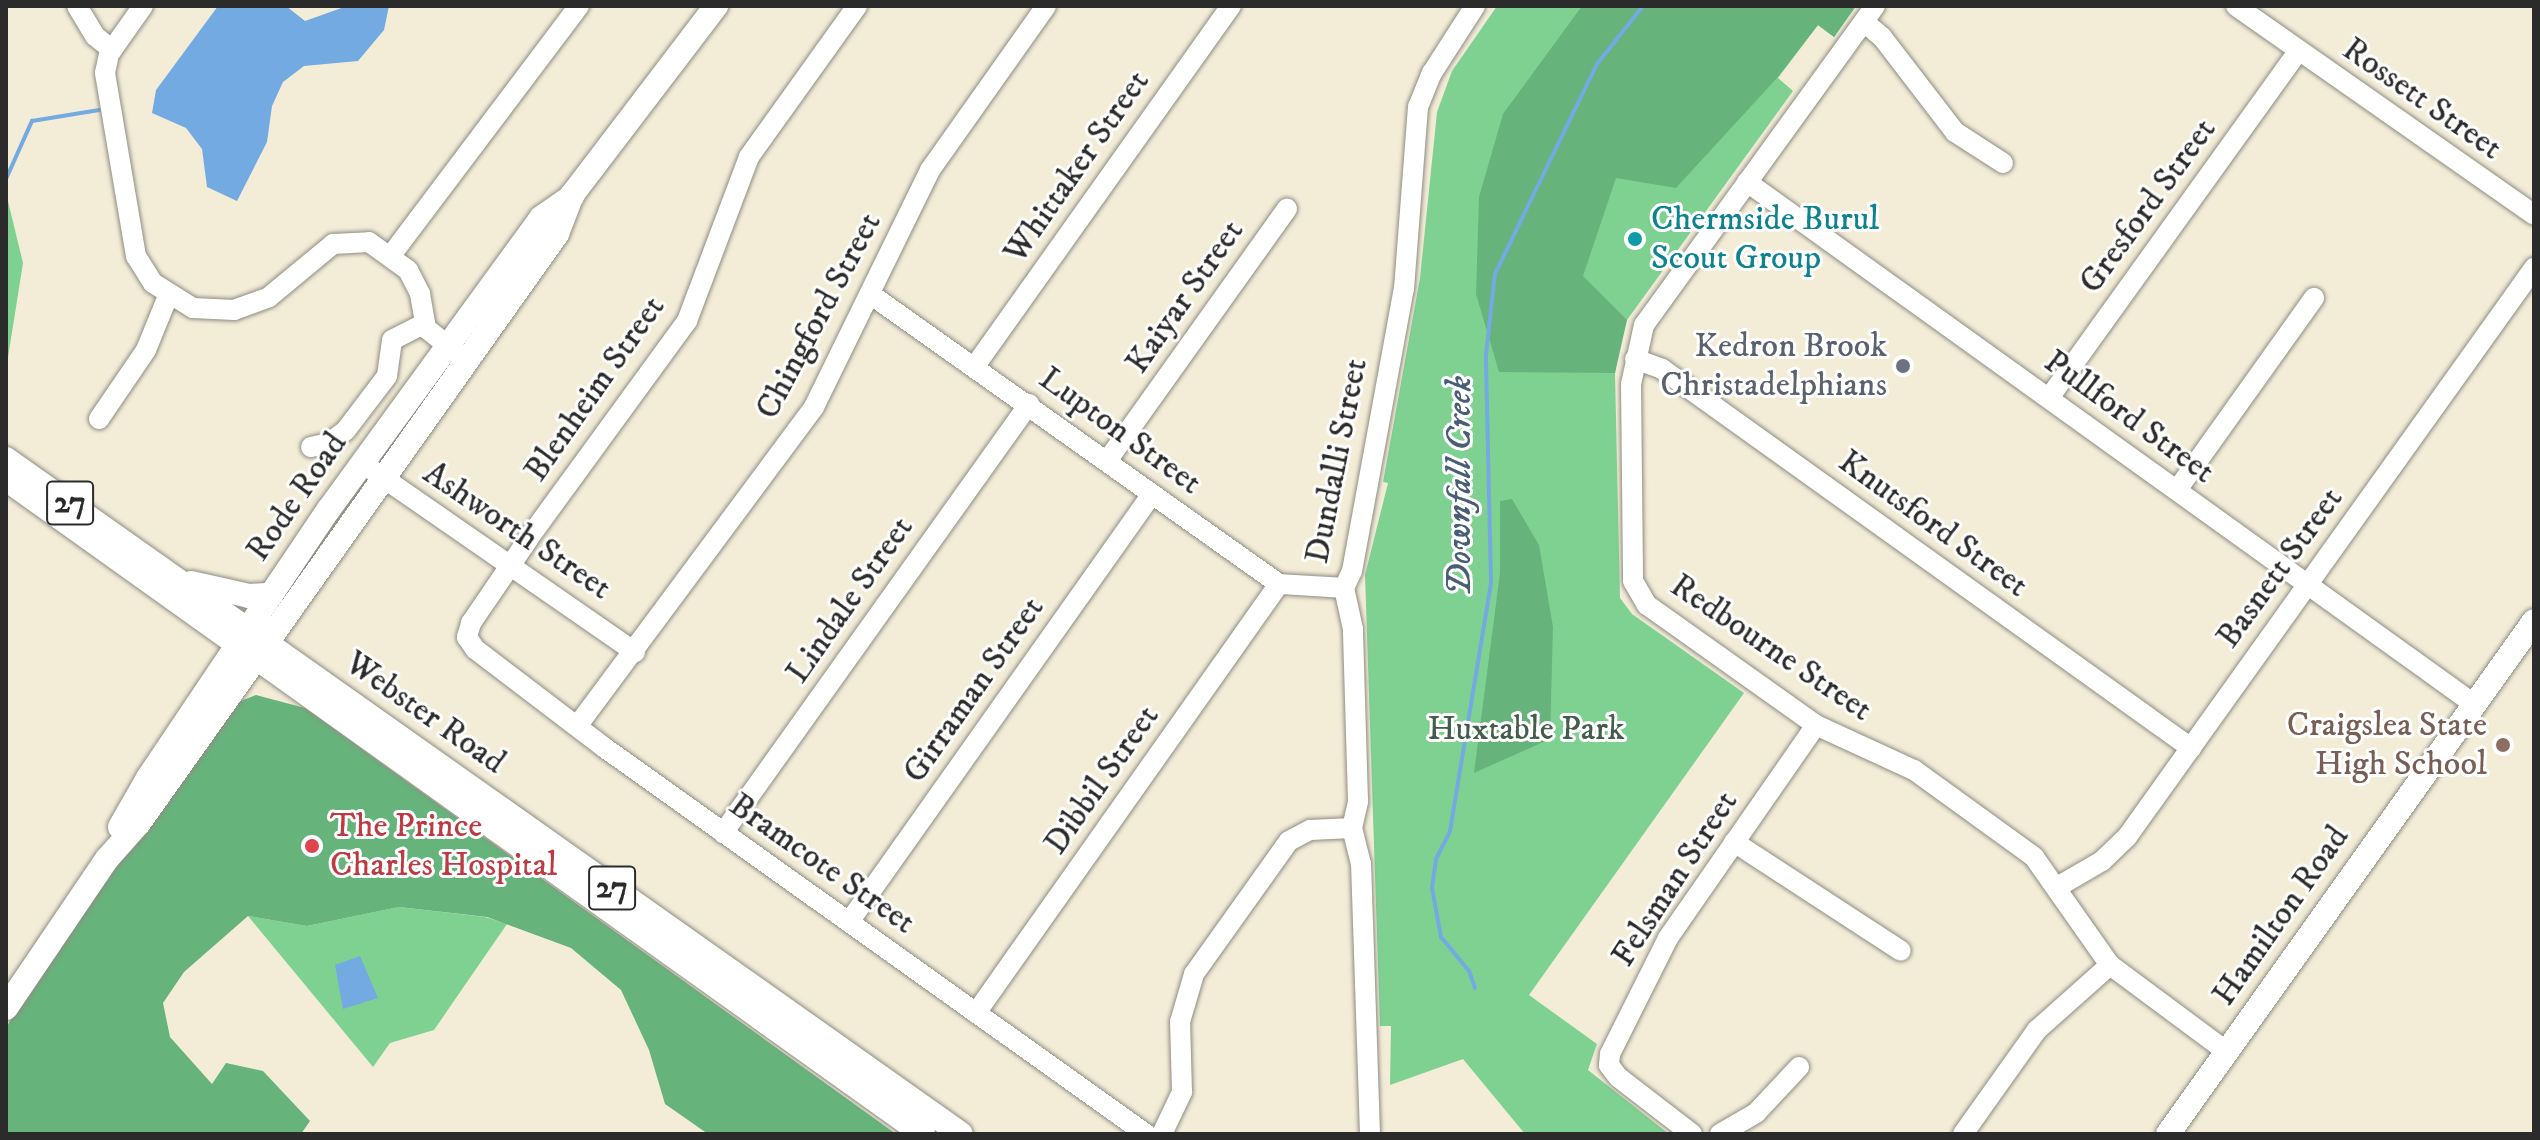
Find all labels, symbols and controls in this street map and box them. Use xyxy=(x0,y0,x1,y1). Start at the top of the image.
street label: Rossett Street xyxy=(2334,29,2510,169)
street label: Whittaker Street xyxy=(996,63,1158,271)
street label: Gresford Street xyxy=(2071,111,2225,301)
place label: Chermside Burul Scout Group xyxy=(1651,199,1879,278)
street label: Chingford Street xyxy=(748,206,890,426)
street label: Kaiyar Street xyxy=(1117,212,1253,382)
marker: Chermside Burul Scout Group xyxy=(1626,230,1644,248)
street label: Blenheim Street xyxy=(516,288,674,490)
place label: Kedron Brook Christadelphians xyxy=(1660,326,1887,406)
street label: Pullford Street xyxy=(2036,341,2222,493)
street label: Dundalli Street xyxy=(1297,355,1377,567)
marker: Kedron Brook Christadelphians xyxy=(1894,357,1912,375)
street label: Lupton Street xyxy=(1031,358,1209,504)
water label: Downfall Creek xyxy=(1438,376,1482,596)
street label: Rode Road xyxy=(238,425,356,569)
street label: Knutsford Street xyxy=(1830,442,2036,606)
street label: Ashworth Street xyxy=(415,453,619,609)
road number: 27 xyxy=(46,475,94,531)
street label: Basnett Street xyxy=(2208,480,2352,656)
street label: Lindale Street xyxy=(778,509,922,691)
street label: Redbourne Street xyxy=(1662,566,1880,730)
street label: Girraman Street xyxy=(895,589,1053,791)
street label: Webster Road xyxy=(337,643,513,783)
street label: Dibbil Street xyxy=(1036,698,1168,862)
place label: Craigslea State High School xyxy=(2287,705,2487,784)
park label: Huxtable Park xyxy=(1427,710,1625,750)
marker: Craigslea State High School xyxy=(2494,736,2512,754)
street label: Felsman Street xyxy=(1603,784,1747,974)
street label: Bramcote Street xyxy=(721,785,923,943)
place label: The Prince Charles Hospital xyxy=(330,806,557,886)
street label: Hamilton Road xyxy=(2204,818,2358,1014)
marker: The Prince Charles Hospital xyxy=(301,835,323,857)
road number: 27 xyxy=(588,860,636,916)

